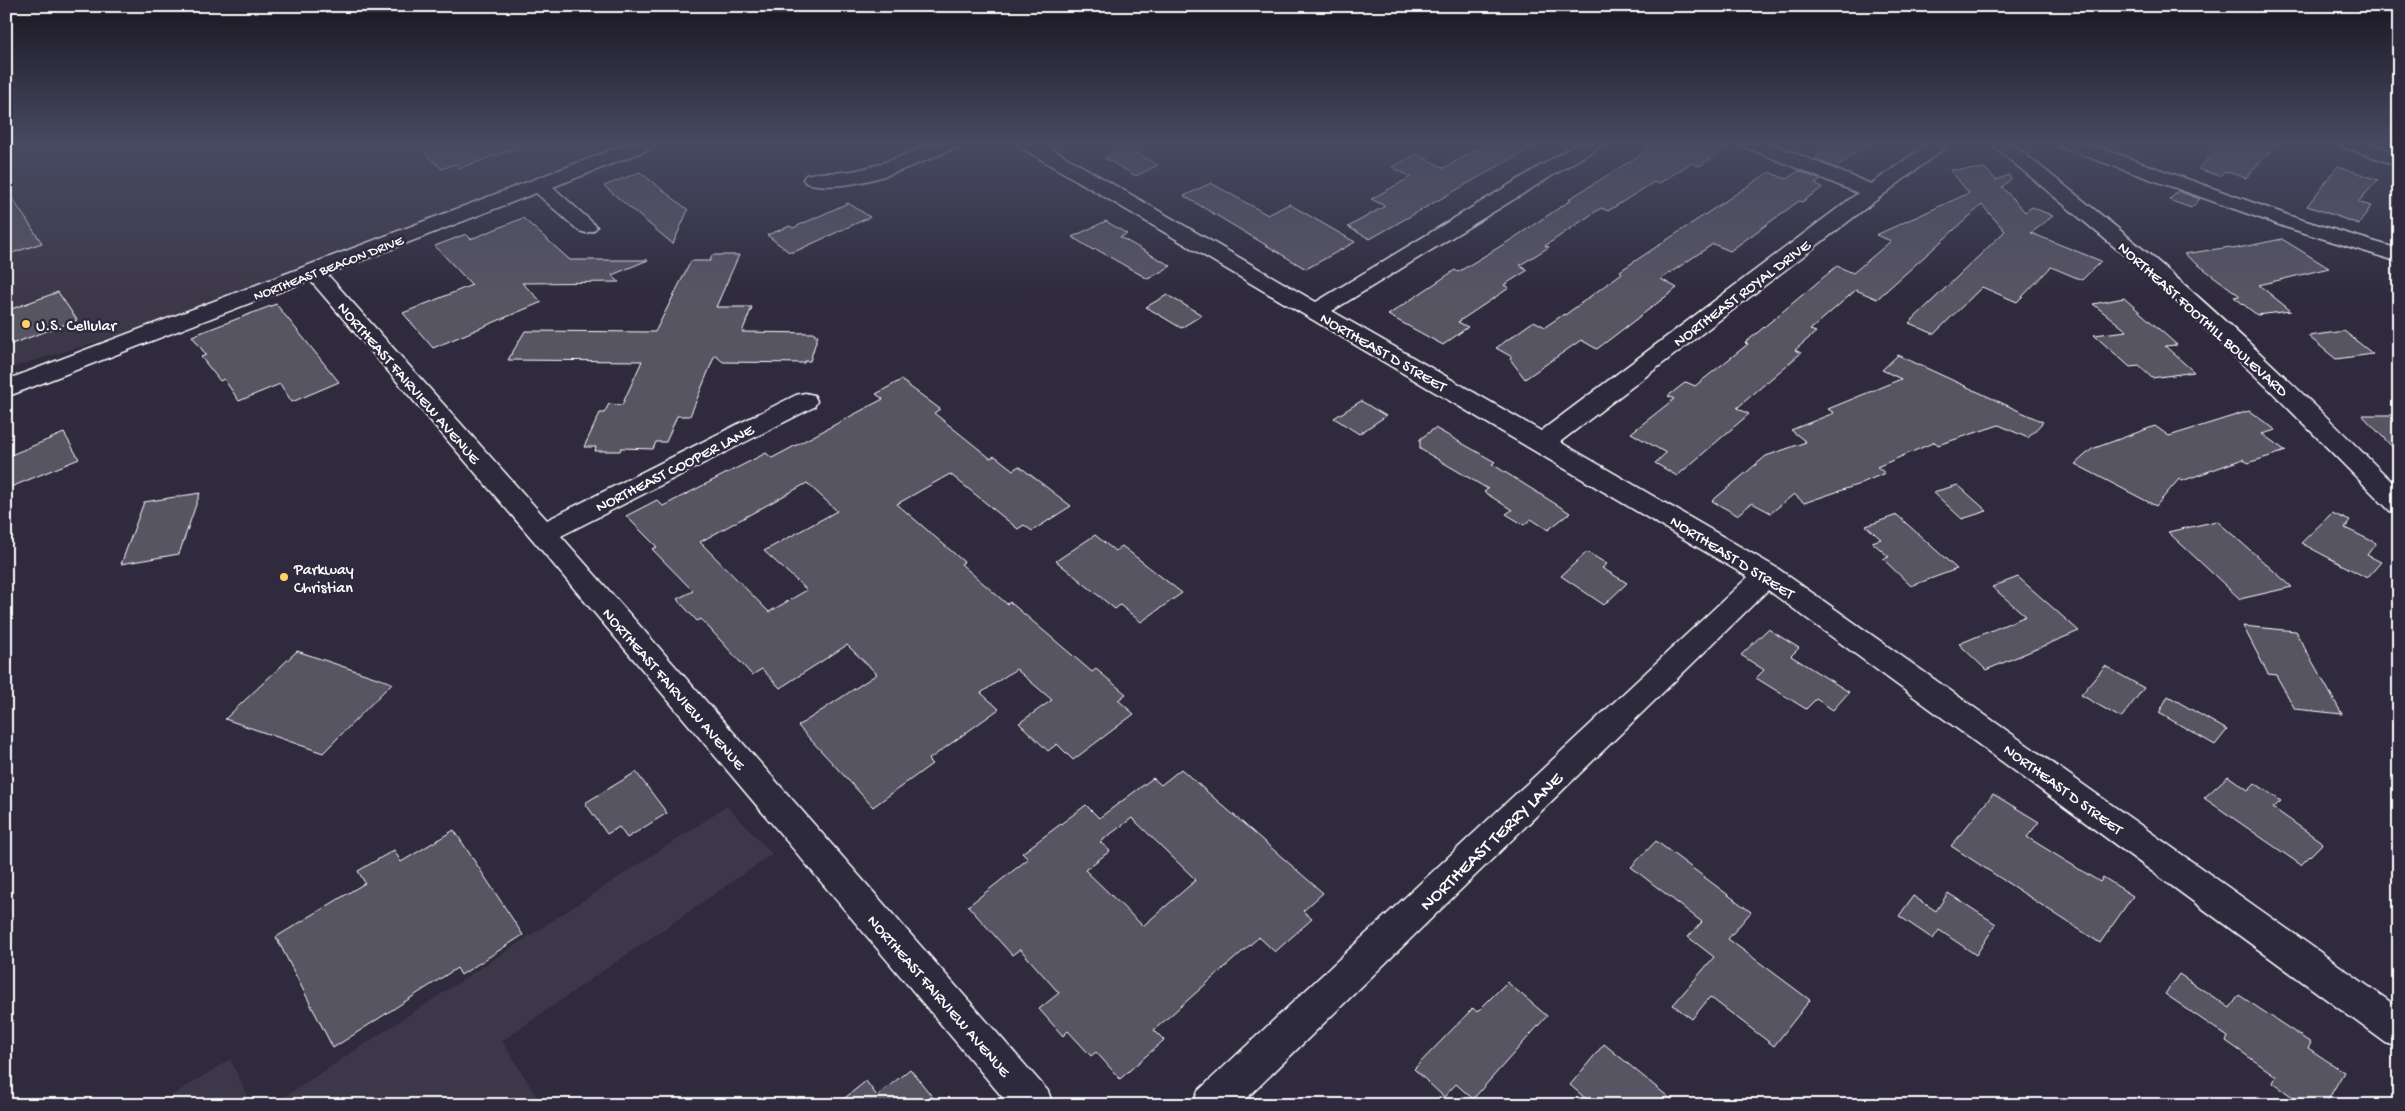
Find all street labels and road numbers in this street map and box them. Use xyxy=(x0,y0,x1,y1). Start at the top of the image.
street label: NORTHEAST BEACON DRIVE xyxy=(251,232,408,306)
street label: NORTHEAST ROYAL DRIVE xyxy=(1671,236,1816,353)
street label: NORTHEAST FOOTHILL BOULEVARD xyxy=(2113,239,2291,403)
street label: NORTHEAST FAIRVIEW AVENUE xyxy=(332,299,484,470)
street label: NORTHEAST D STREET xyxy=(1316,310,1450,398)
street label: NORTHEAST COOPER LANE xyxy=(593,421,759,518)
street label: NORTHEAST D STREET xyxy=(1666,513,1797,605)
street label: NORTHEAST FAIRVIEW AVENUE xyxy=(597,605,749,776)
street label: NORTHEAST D STREET xyxy=(1999,741,2126,841)
street label: NORTHEAST TERRY LANE xyxy=(1416,767,1570,917)
street label: NORTHEAST FAIRVIEW AVENUE xyxy=(862,912,1014,1083)

